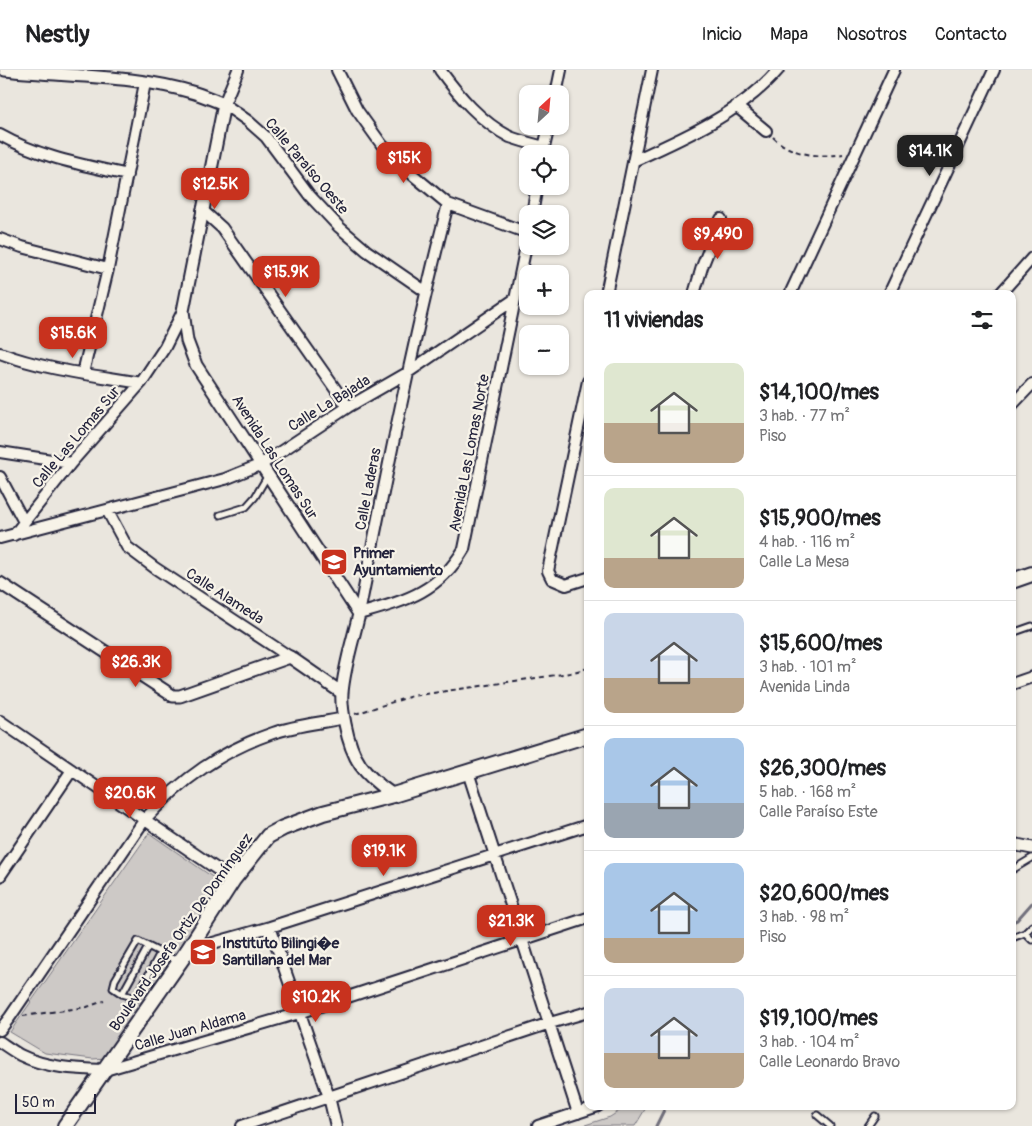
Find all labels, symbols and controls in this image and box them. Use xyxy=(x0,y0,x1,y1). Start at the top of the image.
text: Nestly xyxy=(25,20,89,49)
text: Inicio xyxy=(701,23,742,46)
text: Mapa xyxy=(770,23,808,46)
text: Nosotros xyxy=(836,23,907,46)
text: Contacto xyxy=(935,23,1007,46)
north arrow xyxy=(519,85,569,135)
map controls xyxy=(519,85,569,375)
street label: Calle Paraíso Oeste xyxy=(261,114,353,219)
pin: $14.1K xyxy=(889,134,971,177)
text: $14.1K xyxy=(908,141,952,161)
pin: $15K xyxy=(374,142,434,184)
button: locate xyxy=(519,145,569,195)
text: $15K xyxy=(387,148,421,168)
pin: $12.5K xyxy=(174,168,256,210)
text: $12.5K xyxy=(192,174,238,194)
button: layers xyxy=(519,205,569,255)
pin: $9,490 xyxy=(677,218,759,260)
text: $9,490 xyxy=(693,224,743,244)
pin: $15.9K xyxy=(245,256,327,298)
text: $15.9K xyxy=(264,262,309,282)
button: + xyxy=(519,265,569,315)
icon: filters xyxy=(968,306,996,334)
text: 11 viviendas xyxy=(604,307,703,334)
pin: $15.6K xyxy=(32,316,114,359)
text: $15.6K xyxy=(50,323,96,343)
button: − xyxy=(519,325,569,375)
street label: Calle La Bajada xyxy=(285,371,374,436)
street label: Avenida Las Lomas Norte xyxy=(445,372,494,534)
text: $14,100/mes xyxy=(759,379,879,406)
street label: Calle Las Lomas Sur xyxy=(28,382,125,492)
icon: home xyxy=(644,383,704,443)
street label: Avenida Las Lomas Sur xyxy=(227,391,322,524)
text: 3 hab. · 77 m² xyxy=(759,406,850,426)
text: Piso xyxy=(759,426,786,446)
street label: Calle Laderas xyxy=(351,446,386,532)
text: $15,900/mes xyxy=(759,505,881,532)
icon: home xyxy=(644,508,704,568)
text: 4 hab. · 116 m² xyxy=(759,532,855,552)
place label: Primer Ayuntamiento xyxy=(353,544,443,580)
school or university icon: Primer Ayuntamiento xyxy=(319,547,349,577)
text: Calle La Mesa xyxy=(759,552,849,572)
street label: Calle Alameda xyxy=(182,564,267,629)
text: $15,600/mes xyxy=(759,630,882,657)
icon: home xyxy=(644,633,704,693)
pin: $26.3K xyxy=(95,646,177,688)
text: $26.3K xyxy=(111,652,161,672)
text: 3 hab. · 101 m² xyxy=(759,657,856,677)
text: Avenida Linda xyxy=(759,677,850,697)
text: $26,300/mes xyxy=(759,755,886,782)
icon: home xyxy=(644,758,704,818)
pin: $20.6K xyxy=(89,776,171,819)
text: 5 hab. · 168 m² xyxy=(759,782,856,802)
text: $20.6K xyxy=(104,783,156,803)
text: Calle Paraíso Este xyxy=(759,802,878,822)
street label: Boulevard Josefa Ortiz De Domínguez xyxy=(106,829,257,1035)
pin: $19.1K xyxy=(343,834,425,877)
text: $19.1K xyxy=(363,841,405,861)
text: $20,600/mes xyxy=(759,880,889,907)
icon: home xyxy=(644,883,704,943)
pin: $21.3K xyxy=(470,904,552,947)
text: 3 hab. · 98 m² xyxy=(759,907,849,927)
text: $21.3K xyxy=(488,911,534,931)
text: Piso xyxy=(759,927,786,947)
place label: Instituto Bilingi�e Santillana del Mar xyxy=(222,934,340,970)
school or university icon: Instituto Bilingi�e Santillana del Mar xyxy=(188,937,218,967)
pin: $10.2K xyxy=(275,980,357,1023)
text: $10.2K xyxy=(292,987,340,1007)
text: $19,100/mes xyxy=(759,1005,878,1032)
street label: Calle Juan Aldama xyxy=(132,1006,248,1055)
icon: home xyxy=(644,1008,704,1068)
text: 3 hab. · 104 m² xyxy=(759,1032,859,1052)
text: Calle Leonardo Bravo xyxy=(759,1052,900,1072)
scale bar xyxy=(15,1091,96,1114)
text: 50 m xyxy=(22,1094,55,1111)

